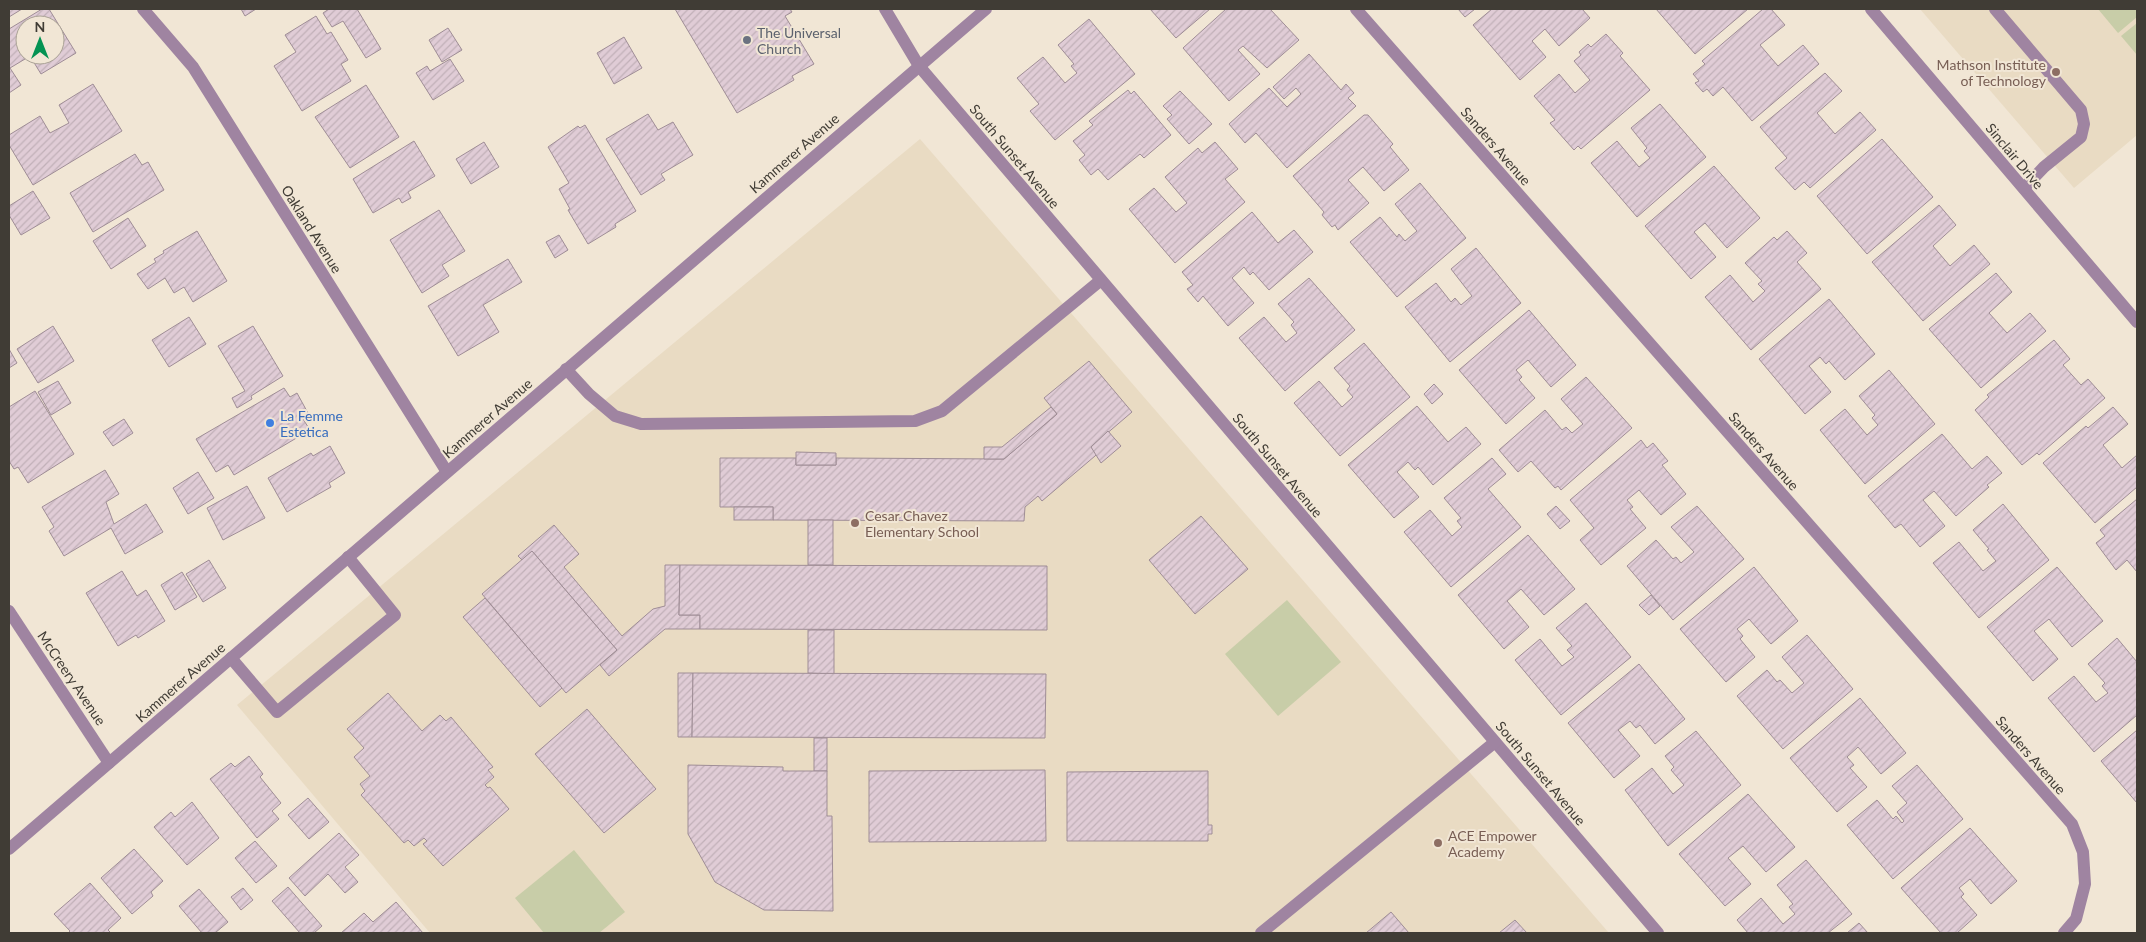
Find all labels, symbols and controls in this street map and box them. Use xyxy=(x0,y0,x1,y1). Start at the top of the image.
north arrow xyxy=(15,15,65,65)
text: N xyxy=(35,18,45,35)
place label: The Universal Church xyxy=(757,24,841,57)
marker: The Universal Church xyxy=(741,34,753,46)
place label: Mathson Institute of Technology xyxy=(1937,56,2047,89)
marker: Mathson Institute of Technology xyxy=(2050,66,2062,78)
street label: South Sunset Avenue xyxy=(966,100,1064,212)
street label: Sanders Avenue xyxy=(1457,103,1535,189)
street label: Kammerer Avenue xyxy=(746,109,842,197)
street label: Sinclair Drive xyxy=(1983,120,2047,192)
street label: Oakland Avenue xyxy=(278,182,346,276)
street label: Kammerer Avenue xyxy=(439,374,535,462)
place label: La Femme Estetica xyxy=(280,407,343,440)
street label: Sanders Avenue xyxy=(1725,408,1803,494)
street label: South Sunset Avenue xyxy=(1229,409,1327,521)
marker: La Femme Estetica xyxy=(264,417,276,429)
place label: Cesar Chavez Elementary School xyxy=(865,507,979,540)
marker: Cesar Chavez Elementary School xyxy=(849,517,861,529)
street label: McCreery Avenue xyxy=(34,628,110,728)
street label: Kammerer Avenue xyxy=(132,638,228,726)
street label: Sanders Avenue xyxy=(1992,712,2070,798)
street label: South Sunset Avenue xyxy=(1492,717,1590,829)
place label: ACE Empower Academy xyxy=(1448,827,1537,860)
marker: ACE Empower Academy xyxy=(1432,837,1444,849)

